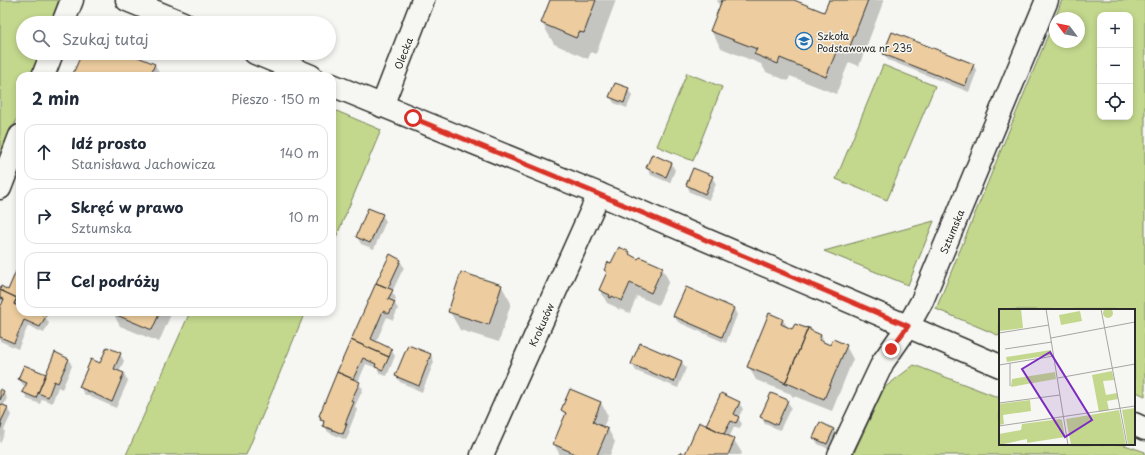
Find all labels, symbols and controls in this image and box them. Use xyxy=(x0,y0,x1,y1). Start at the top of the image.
north arrow xyxy=(1049,12,1085,48)
map controls xyxy=(1097,12,1133,120)
button: + xyxy=(1097,12,1133,48)
search box xyxy=(16,16,336,60)
icon: search xyxy=(30,27,52,49)
text: Szukaj tutaj xyxy=(62,27,149,50)
place label: Szkoła Podstawowa nr 235 xyxy=(817,28,912,55)
school or university icon: Szkoła Podstawowa nr 235 xyxy=(794,31,814,51)
street label: Olecka xyxy=(390,34,416,71)
button: − xyxy=(1097,48,1133,84)
button: locate xyxy=(1097,84,1133,120)
text: 2 min xyxy=(32,85,79,111)
text: Pieszo · 150 m xyxy=(231,89,320,108)
route start xyxy=(404,109,422,127)
text: Idź prosto xyxy=(71,131,146,154)
icon: ahead xyxy=(33,141,55,163)
text: 140 m xyxy=(280,143,319,162)
text: Stanisława Jachowicza xyxy=(71,154,215,173)
text: Skręć w prawo xyxy=(71,195,184,218)
icon: right xyxy=(33,205,55,227)
street label: Sztumska xyxy=(935,206,967,256)
text: 10 m xyxy=(289,207,319,226)
text: Sztumska xyxy=(71,218,132,237)
icon: arrive xyxy=(33,269,55,291)
text: Cel podróży xyxy=(71,269,159,292)
street label: Krokusów xyxy=(524,300,557,349)
inset map xyxy=(999,309,1135,445)
route end xyxy=(882,340,900,358)

